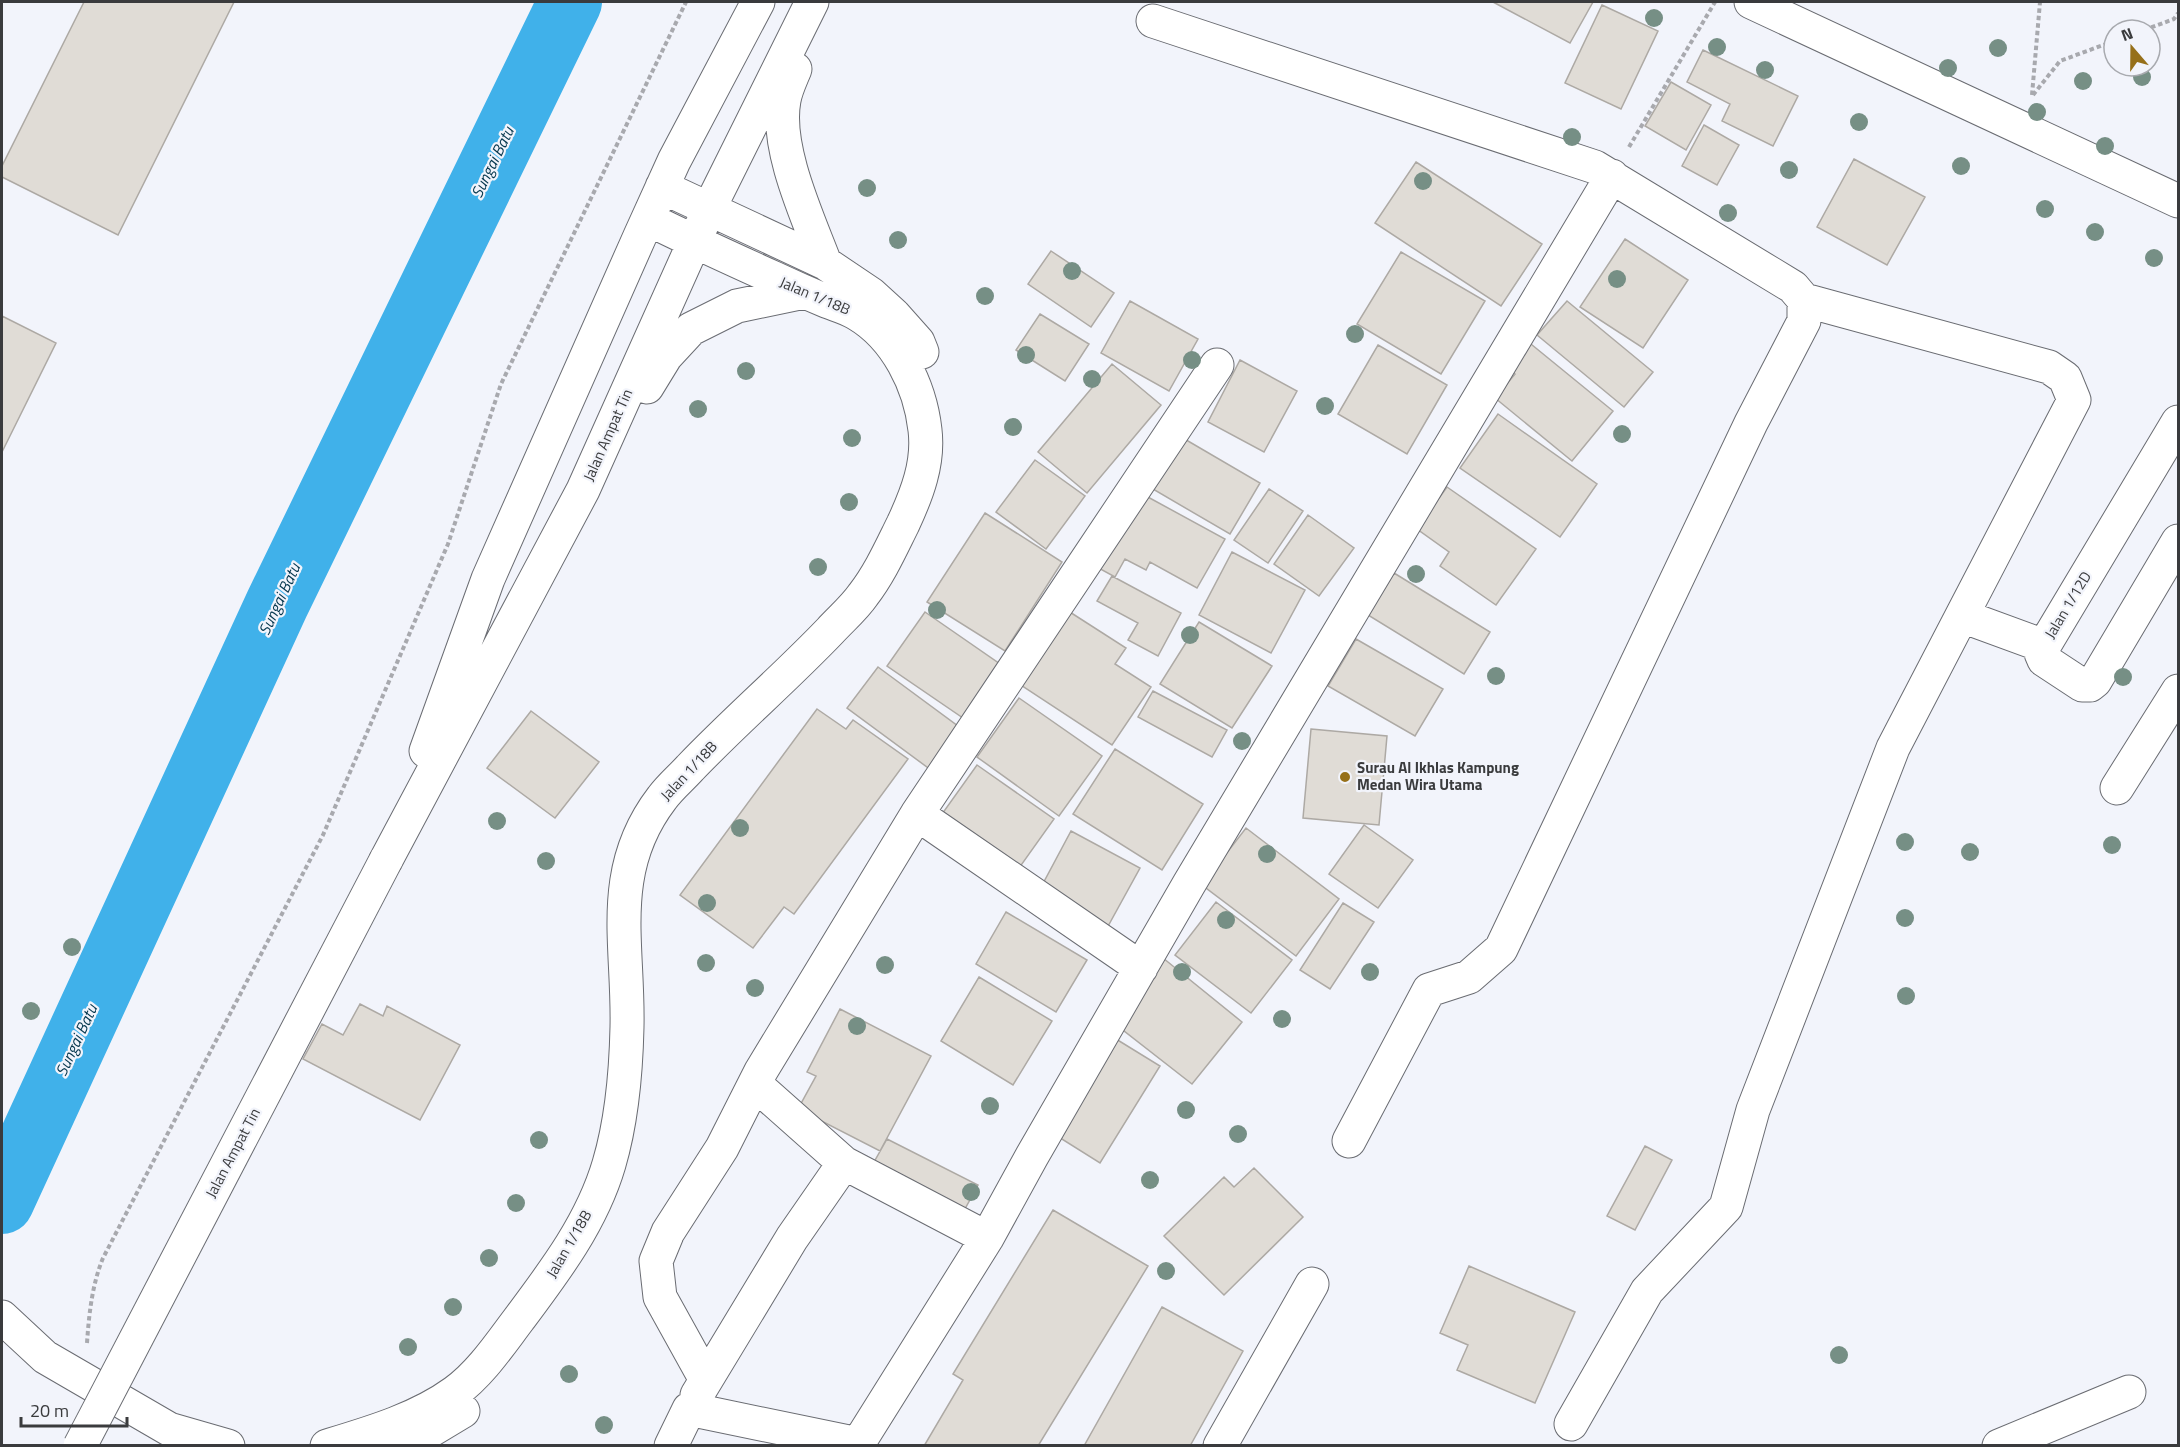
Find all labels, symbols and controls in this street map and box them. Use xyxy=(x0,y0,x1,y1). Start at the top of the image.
north arrow xyxy=(2102,18,2162,78)
text: N xyxy=(2118,21,2136,47)
water label: Sungai Batu xyxy=(464,121,520,202)
street label: Jalan 1/18B xyxy=(776,270,854,321)
street label: Jalan Ampat Tin xyxy=(577,385,638,485)
water label: Sungai Batu xyxy=(252,558,306,639)
street label: Jalan 1/12D xyxy=(2038,567,2097,643)
street label: Jalan 1/18B xyxy=(655,735,723,806)
place label: Surau Al Ikhlas Kampung Medan Wira Utama xyxy=(1357,756,1519,796)
marker: Surau Al Ikhlas Kampung Medan Wira Utama xyxy=(1338,770,1352,784)
water label: Sungai Batu xyxy=(49,999,103,1080)
street label: Jalan Ampat Tin xyxy=(199,1104,266,1202)
street label: Jalan 1/18B xyxy=(540,1206,597,1282)
scale bar xyxy=(21,1390,128,1428)
text: 20 m xyxy=(30,1397,69,1424)

